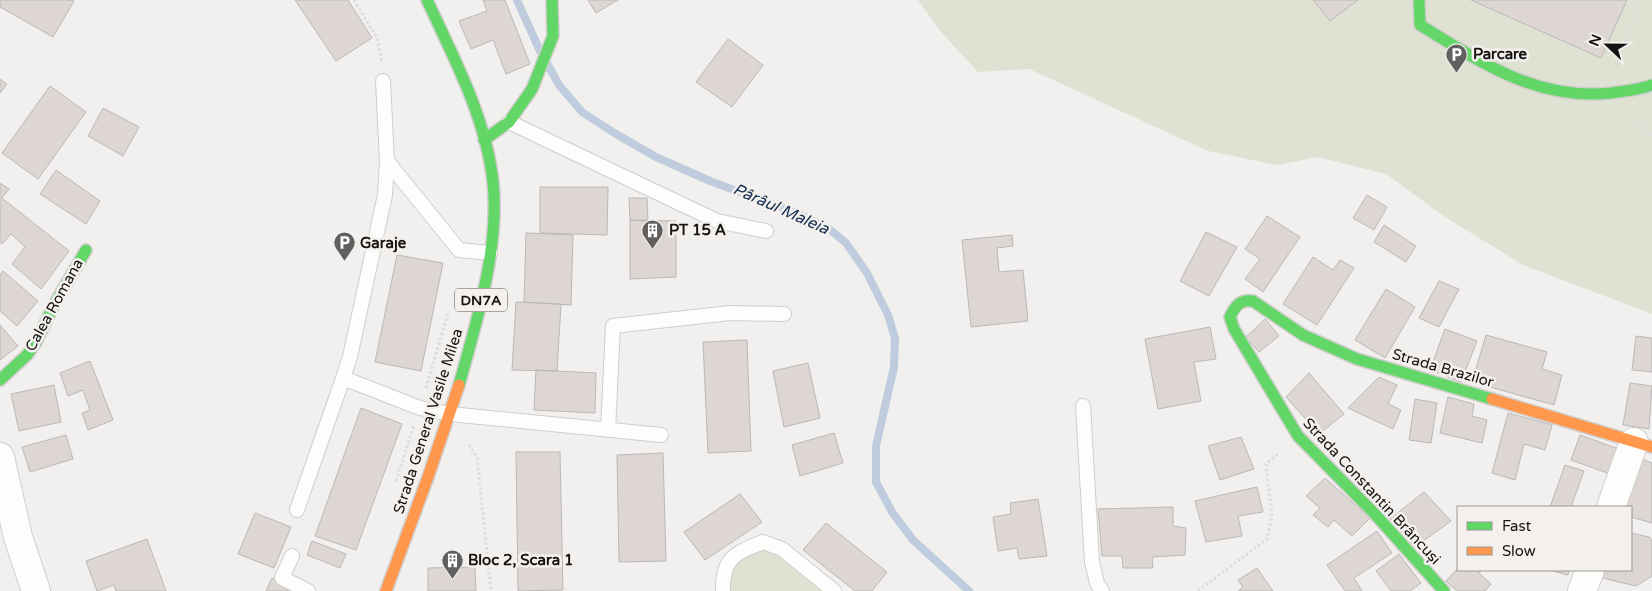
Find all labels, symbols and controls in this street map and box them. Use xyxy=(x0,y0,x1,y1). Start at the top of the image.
north arrow xyxy=(1582,20,1632,70)
text: N xyxy=(1585,32,1605,49)
parking icon: Parcare xyxy=(1445,42,1469,73)
place label: Parcare xyxy=(1473,45,1528,63)
water label: Pârâul Maleia xyxy=(730,179,833,239)
building icon: PT 15 A xyxy=(641,218,665,249)
place label: PT 15 A xyxy=(669,221,726,239)
parking icon: Garaje xyxy=(332,231,356,262)
place label: Garaje xyxy=(360,234,407,253)
street label: Calea Romana xyxy=(21,256,87,354)
road number: DN7A xyxy=(455,288,507,312)
street label: Strada General Vasile Milea xyxy=(390,326,466,516)
street label: Strada Brazilor xyxy=(1390,345,1496,391)
street label: Strada Constantin Brâncuși xyxy=(1299,414,1445,568)
legend xyxy=(1457,506,1632,571)
text: Fast xyxy=(1502,517,1532,535)
text: Slow xyxy=(1502,542,1536,560)
building icon: Bloc 2, Scara 1 xyxy=(440,548,464,579)
place label: Bloc 2, Scara 1 xyxy=(468,551,573,569)

